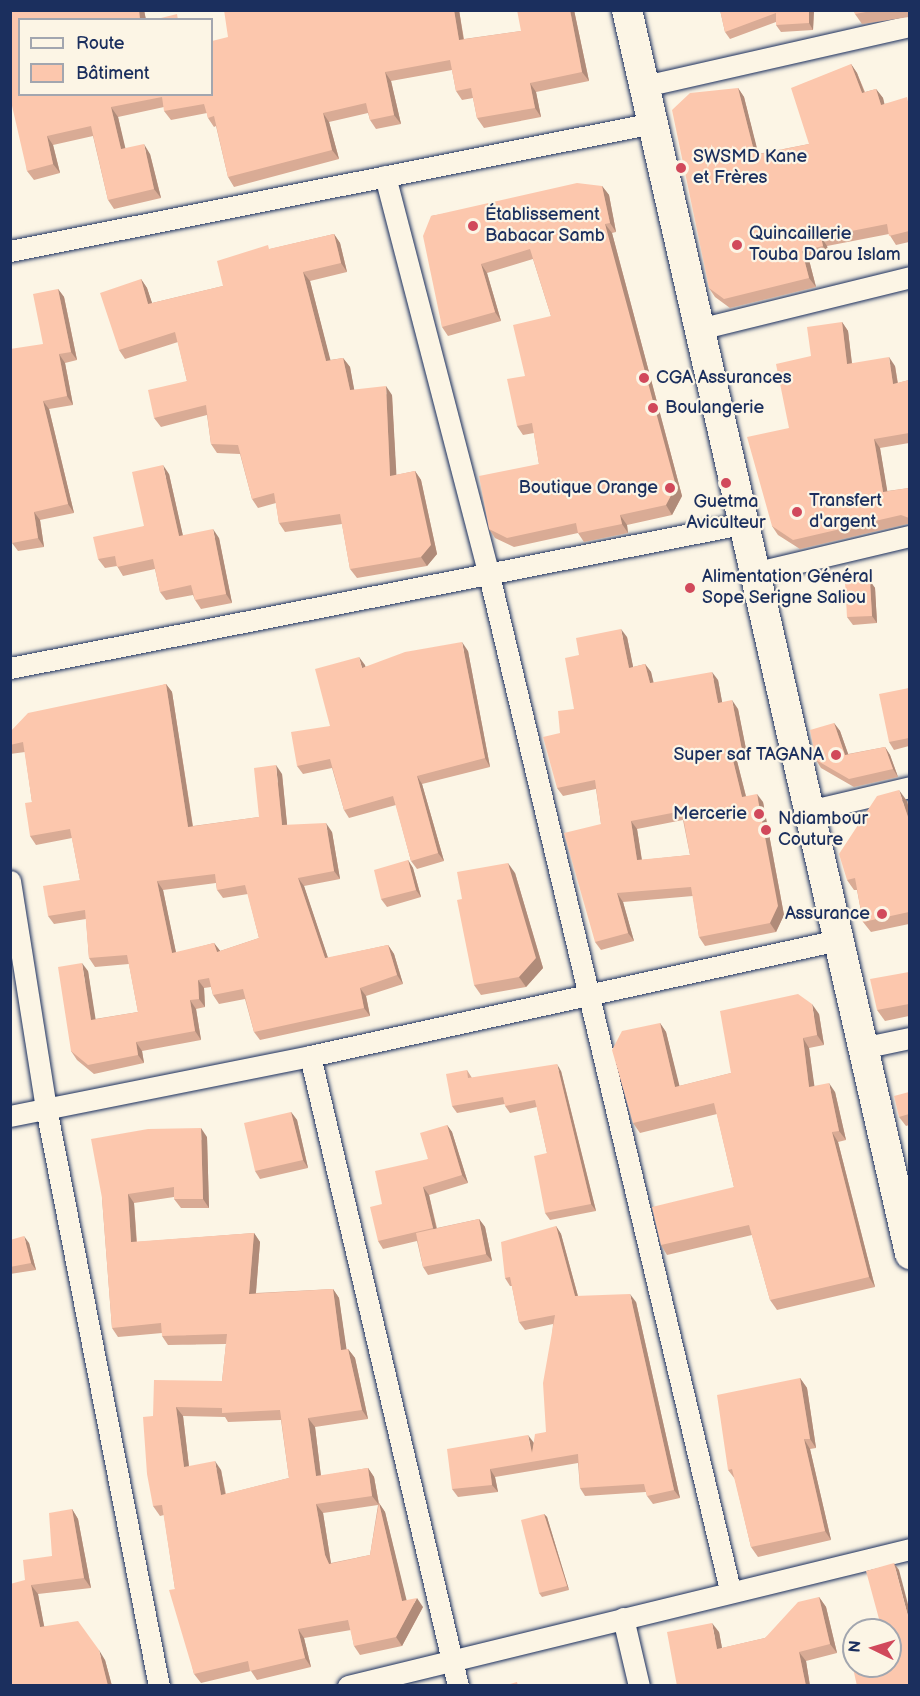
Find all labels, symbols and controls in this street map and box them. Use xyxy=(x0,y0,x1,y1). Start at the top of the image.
legend xyxy=(18,18,213,96)
text: Route xyxy=(76,33,125,54)
text: Bâtiment xyxy=(76,63,150,84)
place label: SWSMD Kane et Frères xyxy=(693,147,807,190)
marker: SWSMD Kane et Frères xyxy=(674,161,688,175)
place label: Établissement Babacar Samb xyxy=(485,205,605,248)
marker: Établissement Babacar Samb xyxy=(466,219,480,233)
place label: Quincaillerie Touba Darou Islam xyxy=(749,224,901,266)
marker: Quincaillerie Touba Darou Islam xyxy=(730,238,744,252)
place label: CGA Assurances xyxy=(656,367,792,389)
marker: CGA Assurances xyxy=(637,371,651,385)
place label: Boulangerie xyxy=(665,397,764,419)
marker: Boulangerie xyxy=(646,401,660,415)
marker: Guetma Aviculteur xyxy=(719,476,733,490)
place label: Boutique Orange xyxy=(519,477,658,499)
marker: Boutique Orange xyxy=(663,481,677,495)
place label: Transfert d'argent xyxy=(809,491,882,534)
place label: Guetma Aviculteur xyxy=(686,492,766,534)
marker: Transfert d'argent xyxy=(790,505,804,519)
place label: Alimentation Général Sope Serigne Saliou xyxy=(702,567,873,610)
marker: Alimentation Général Sope Serigne Saliou xyxy=(683,581,697,595)
place label: Super saf TAGANA xyxy=(673,744,824,766)
marker: Super saf TAGANA xyxy=(829,748,843,762)
place label: Mercerie xyxy=(673,803,747,825)
marker: Mercerie xyxy=(752,807,766,821)
place label: Ndiambour Couture xyxy=(778,809,868,852)
marker: Ndiambour Couture xyxy=(759,823,773,837)
place label: Assurance xyxy=(785,903,870,925)
marker: Assurance xyxy=(875,907,889,921)
north arrow xyxy=(842,1618,902,1678)
text: N xyxy=(846,1640,866,1653)

